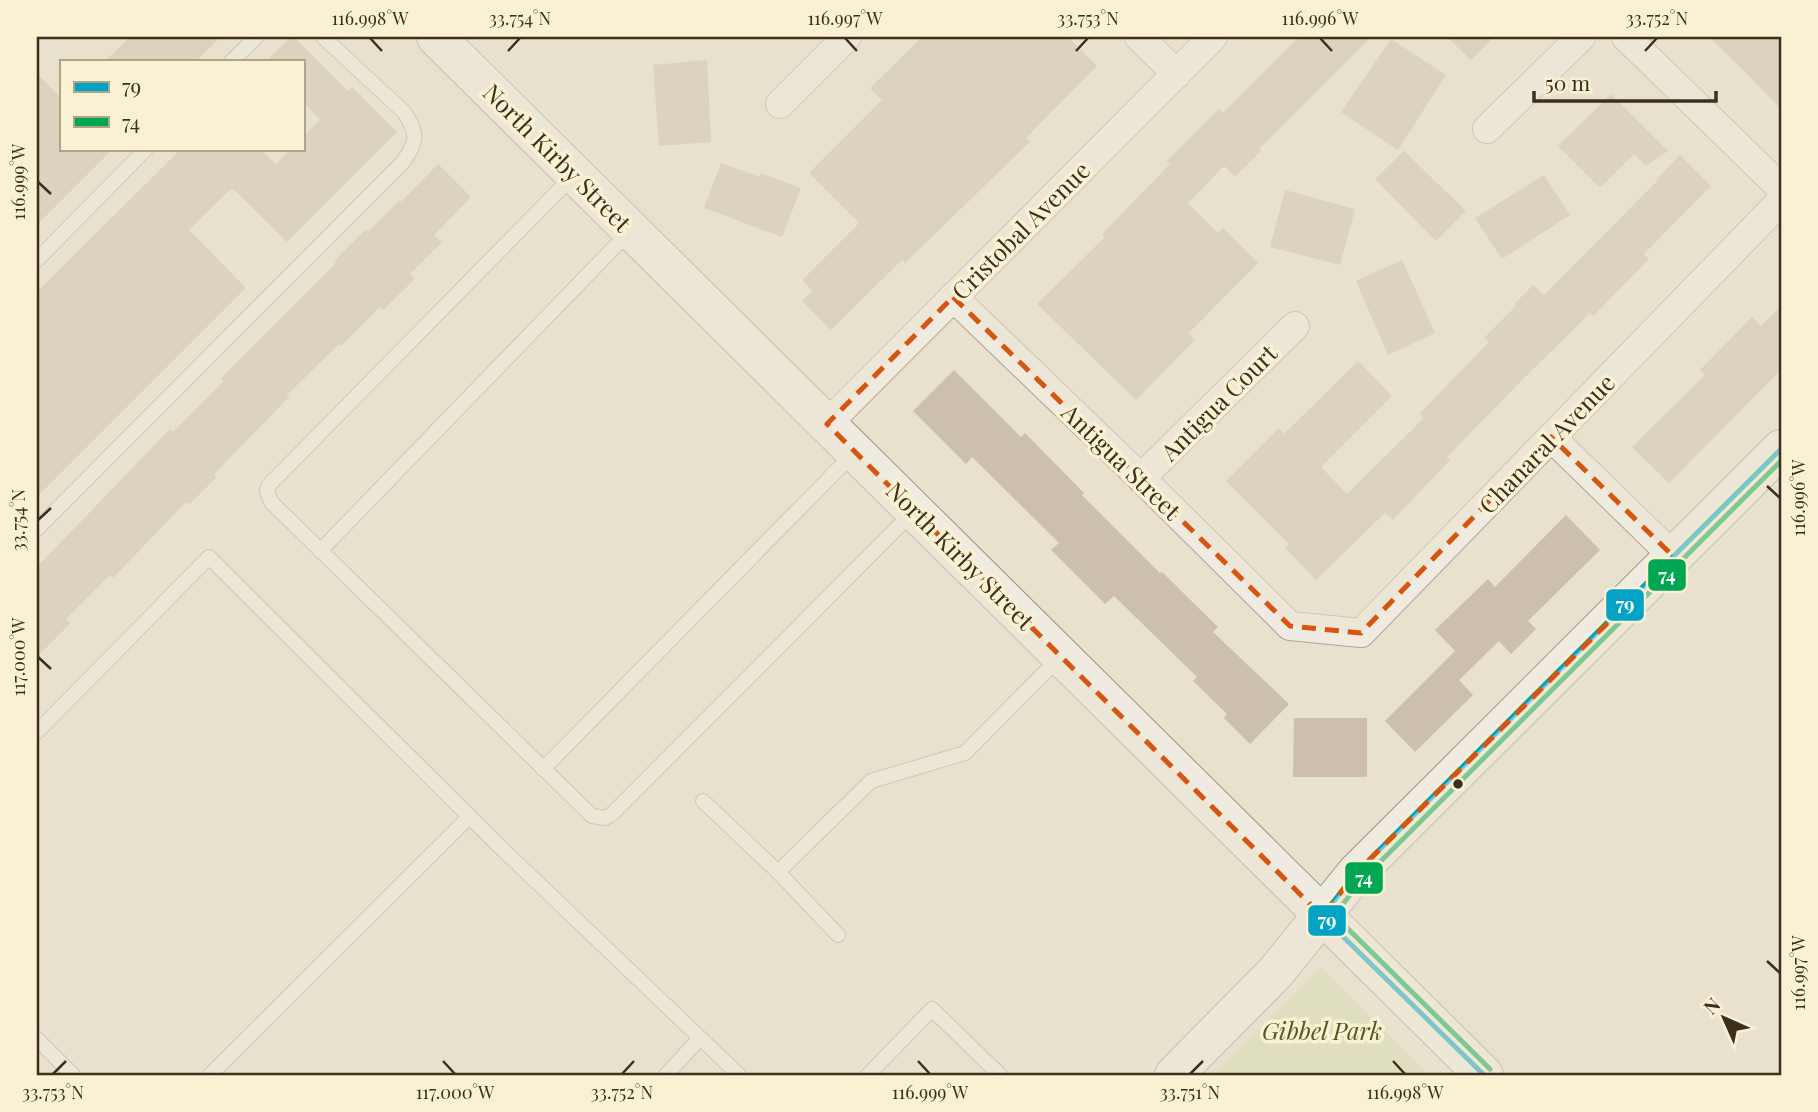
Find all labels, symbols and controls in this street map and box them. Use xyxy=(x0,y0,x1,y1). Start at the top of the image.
text: 116.998°W xyxy=(331,6,409,30)
text: 33.754°N xyxy=(489,6,552,30)
text: 116.997°W xyxy=(807,6,883,30)
text: 33.753°N xyxy=(1057,6,1119,30)
text: 116.996°W xyxy=(1282,6,1359,30)
text: 33.752°N xyxy=(1626,6,1689,30)
legend xyxy=(60,60,304,150)
scale bar xyxy=(1534,60,1716,104)
text: 50 m xyxy=(1545,68,1591,96)
text: 79 xyxy=(122,71,141,99)
street label: North Kirby Street xyxy=(477,76,639,238)
text: 74 xyxy=(122,107,140,135)
text: 116.999°W xyxy=(6,143,30,220)
street label: Cristobal Avenue xyxy=(944,154,1096,306)
street label: Antigua Court xyxy=(1152,337,1283,468)
street label: Chanaral Avenue xyxy=(1471,366,1621,520)
street label: Antigua Street xyxy=(1055,395,1189,526)
text: 116.996°W xyxy=(1786,459,1810,536)
street label: North Kirby Street xyxy=(880,474,1042,636)
text: 33.754°N xyxy=(6,488,30,551)
line badge: 74 xyxy=(1647,558,1687,592)
text: 74 xyxy=(1658,561,1676,587)
line badge: 79 xyxy=(1605,588,1645,622)
text: 79 xyxy=(1615,590,1635,616)
text: 117.000°W xyxy=(6,617,30,696)
unlabelled marker xyxy=(1451,777,1465,791)
line badge: 74 xyxy=(1344,861,1384,895)
text: 74 xyxy=(1355,864,1373,890)
line badge: 79 xyxy=(1307,904,1347,937)
text: 79 xyxy=(1317,906,1337,932)
text: 116.997°W xyxy=(1786,935,1810,1011)
north arrow xyxy=(1688,982,1758,1052)
text: N xyxy=(1697,991,1726,1019)
park label: Gibbel Park xyxy=(1262,1014,1382,1046)
text: 33.753°N xyxy=(22,1080,84,1104)
text: 117.000°W xyxy=(416,1080,495,1104)
text: 33.752°N xyxy=(591,1080,654,1104)
text: 116.999°W xyxy=(892,1080,969,1104)
text: 33.751°N xyxy=(1160,1080,1221,1104)
text: 116.998°W xyxy=(1366,1080,1444,1104)

